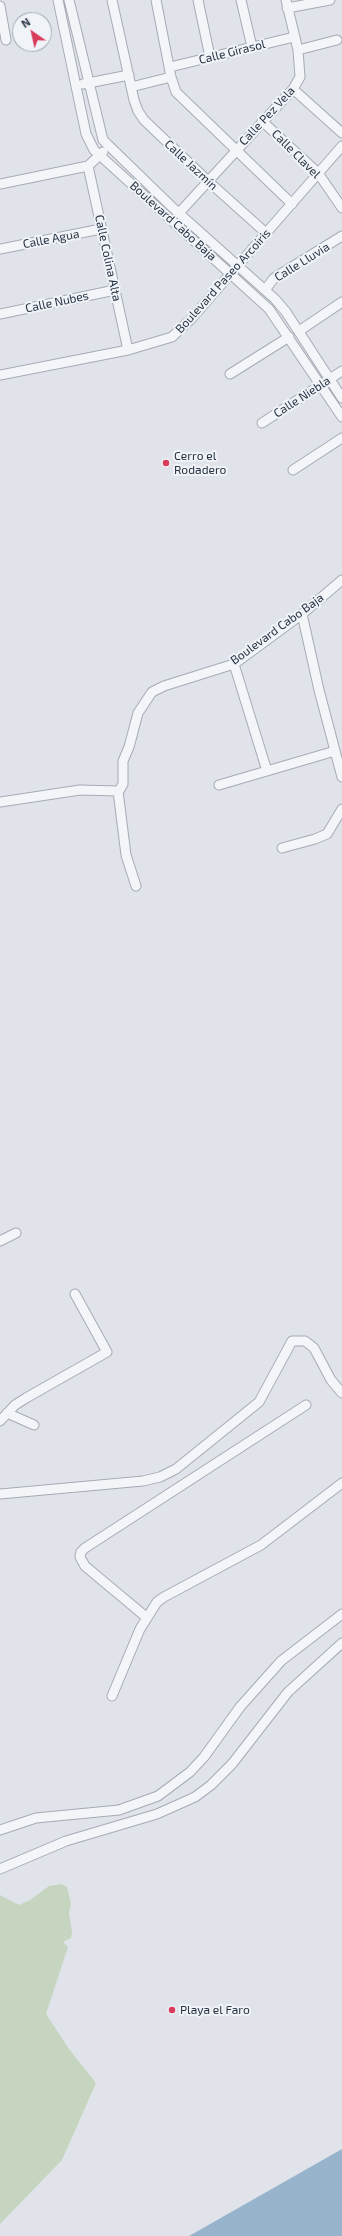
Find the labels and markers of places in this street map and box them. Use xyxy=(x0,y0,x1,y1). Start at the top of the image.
place label: Cerro el Rodadero xyxy=(174,449,226,477)
marker: Cerro el Rodadero xyxy=(161,458,171,468)
place label: Playa el Faro xyxy=(180,2003,250,2017)
marker: Playa el Faro xyxy=(167,2005,177,2015)

